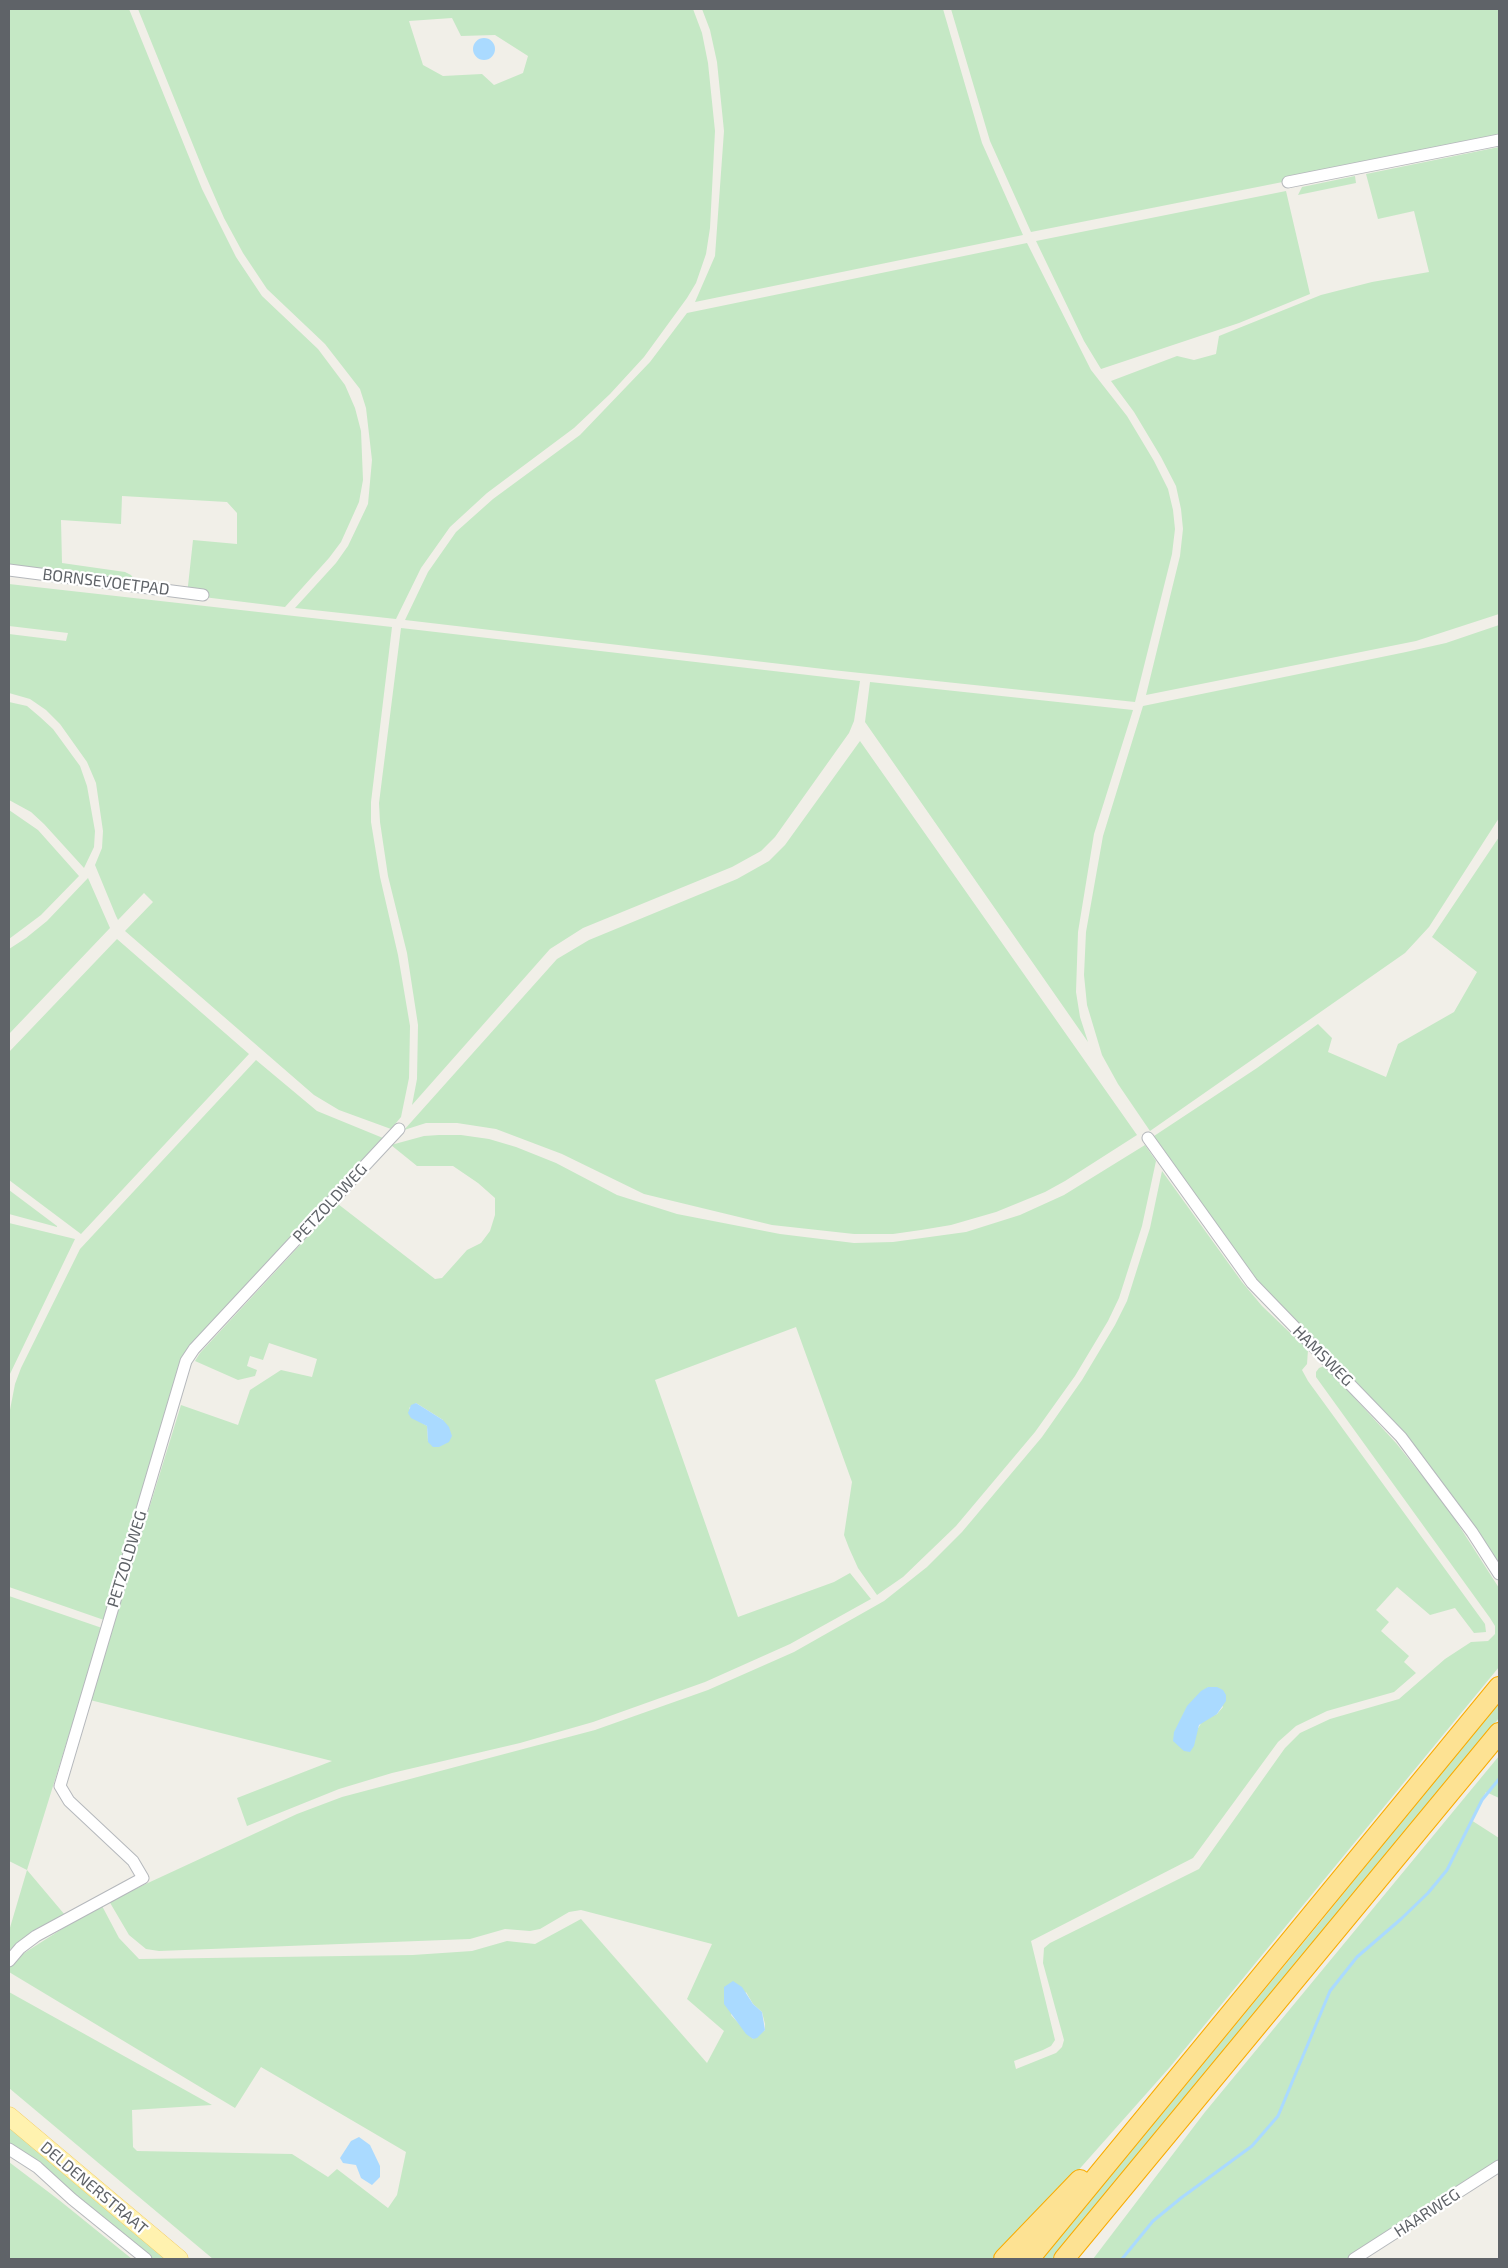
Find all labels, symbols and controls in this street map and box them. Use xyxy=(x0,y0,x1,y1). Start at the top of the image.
street label: BORNSEVOETPAD xyxy=(41,565,171,599)
street label: PETZOLDWEG xyxy=(289,1160,371,1246)
street label: HAMSWEG xyxy=(1289,1322,1357,1390)
street label: PETZOLDWEG xyxy=(103,1508,151,1610)
street label: DELDENERSTRAAT xyxy=(37,2138,151,2238)
street label: HAARWEG xyxy=(1391,2185,1463,2241)

